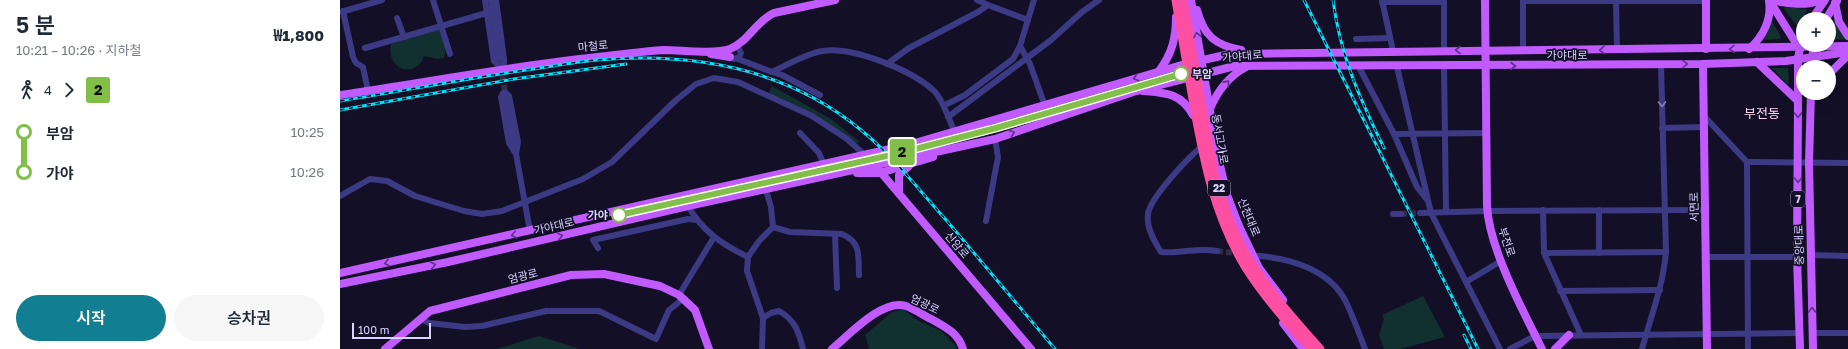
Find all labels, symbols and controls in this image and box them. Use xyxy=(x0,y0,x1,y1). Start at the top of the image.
text: 5 분 xyxy=(16,11,55,38)
map controls xyxy=(1796,12,1836,100)
button: + xyxy=(1796,12,1836,52)
text: ₩1,800 xyxy=(274,26,324,44)
one-way arrow xyxy=(1193,32,1201,38)
street label: 마철로 xyxy=(577,37,609,54)
text: 10:21 – 10:26 · 지하철 xyxy=(16,42,141,58)
one-way arrow xyxy=(1729,45,1735,53)
one-way arrow xyxy=(1455,46,1461,54)
one-way arrow xyxy=(1599,46,1605,54)
street label: 가야대로 xyxy=(1221,47,1263,64)
street label: 가야대로 xyxy=(1547,48,1587,61)
one-way arrow xyxy=(1682,60,1688,69)
button: − xyxy=(1796,60,1836,100)
one-way arrow xyxy=(1510,62,1516,70)
marker: 부암 xyxy=(1173,66,1189,82)
place label: 부암 xyxy=(1192,67,1212,80)
one-way arrow xyxy=(1132,73,1139,82)
icon: walk xyxy=(16,79,38,101)
icon: forward xyxy=(58,79,80,101)
one-way arrow xyxy=(1222,80,1229,87)
text: 2 xyxy=(94,81,102,98)
text: 4 xyxy=(44,82,52,98)
one-way arrow xyxy=(1657,101,1666,107)
district label: 부전동 xyxy=(1744,105,1780,121)
one-way arrow xyxy=(1794,112,1802,118)
street label: 동서고가로 xyxy=(1210,113,1231,165)
text: 부암 xyxy=(46,124,74,142)
text: 10:25 xyxy=(291,124,324,140)
one-way arrow xyxy=(1008,130,1015,138)
line badge: 2 xyxy=(889,139,915,165)
text: 2 xyxy=(898,143,906,160)
text: 가야 xyxy=(46,164,74,182)
text: 10:26 xyxy=(290,164,324,180)
one-way arrow xyxy=(1794,177,1802,183)
road number: 22 xyxy=(1208,180,1230,196)
road number: 7 xyxy=(1791,191,1805,207)
street label: 서면로 xyxy=(1687,192,1700,222)
street label: 신천대로 xyxy=(1236,196,1263,238)
marker: 가야 xyxy=(611,207,627,223)
place label: 가야 xyxy=(588,208,608,221)
street label: 가야대로 xyxy=(533,215,575,236)
street label: 부전로 xyxy=(1496,225,1519,258)
street label: 중앙대로 xyxy=(1792,225,1805,265)
street label: 신암로 xyxy=(943,229,972,260)
one-way arrow xyxy=(511,230,517,238)
one-way arrow xyxy=(556,232,563,241)
one-way arrow xyxy=(384,258,390,266)
one-way arrow xyxy=(430,261,436,270)
street label: 엄광로 xyxy=(507,266,539,285)
street label: 엄광로 xyxy=(909,291,942,316)
button: 시작 xyxy=(16,295,166,341)
button: 승차권 xyxy=(174,295,324,341)
one-way arrow xyxy=(1807,307,1816,313)
scale bar xyxy=(352,321,431,340)
text: 100 m xyxy=(358,323,389,336)

